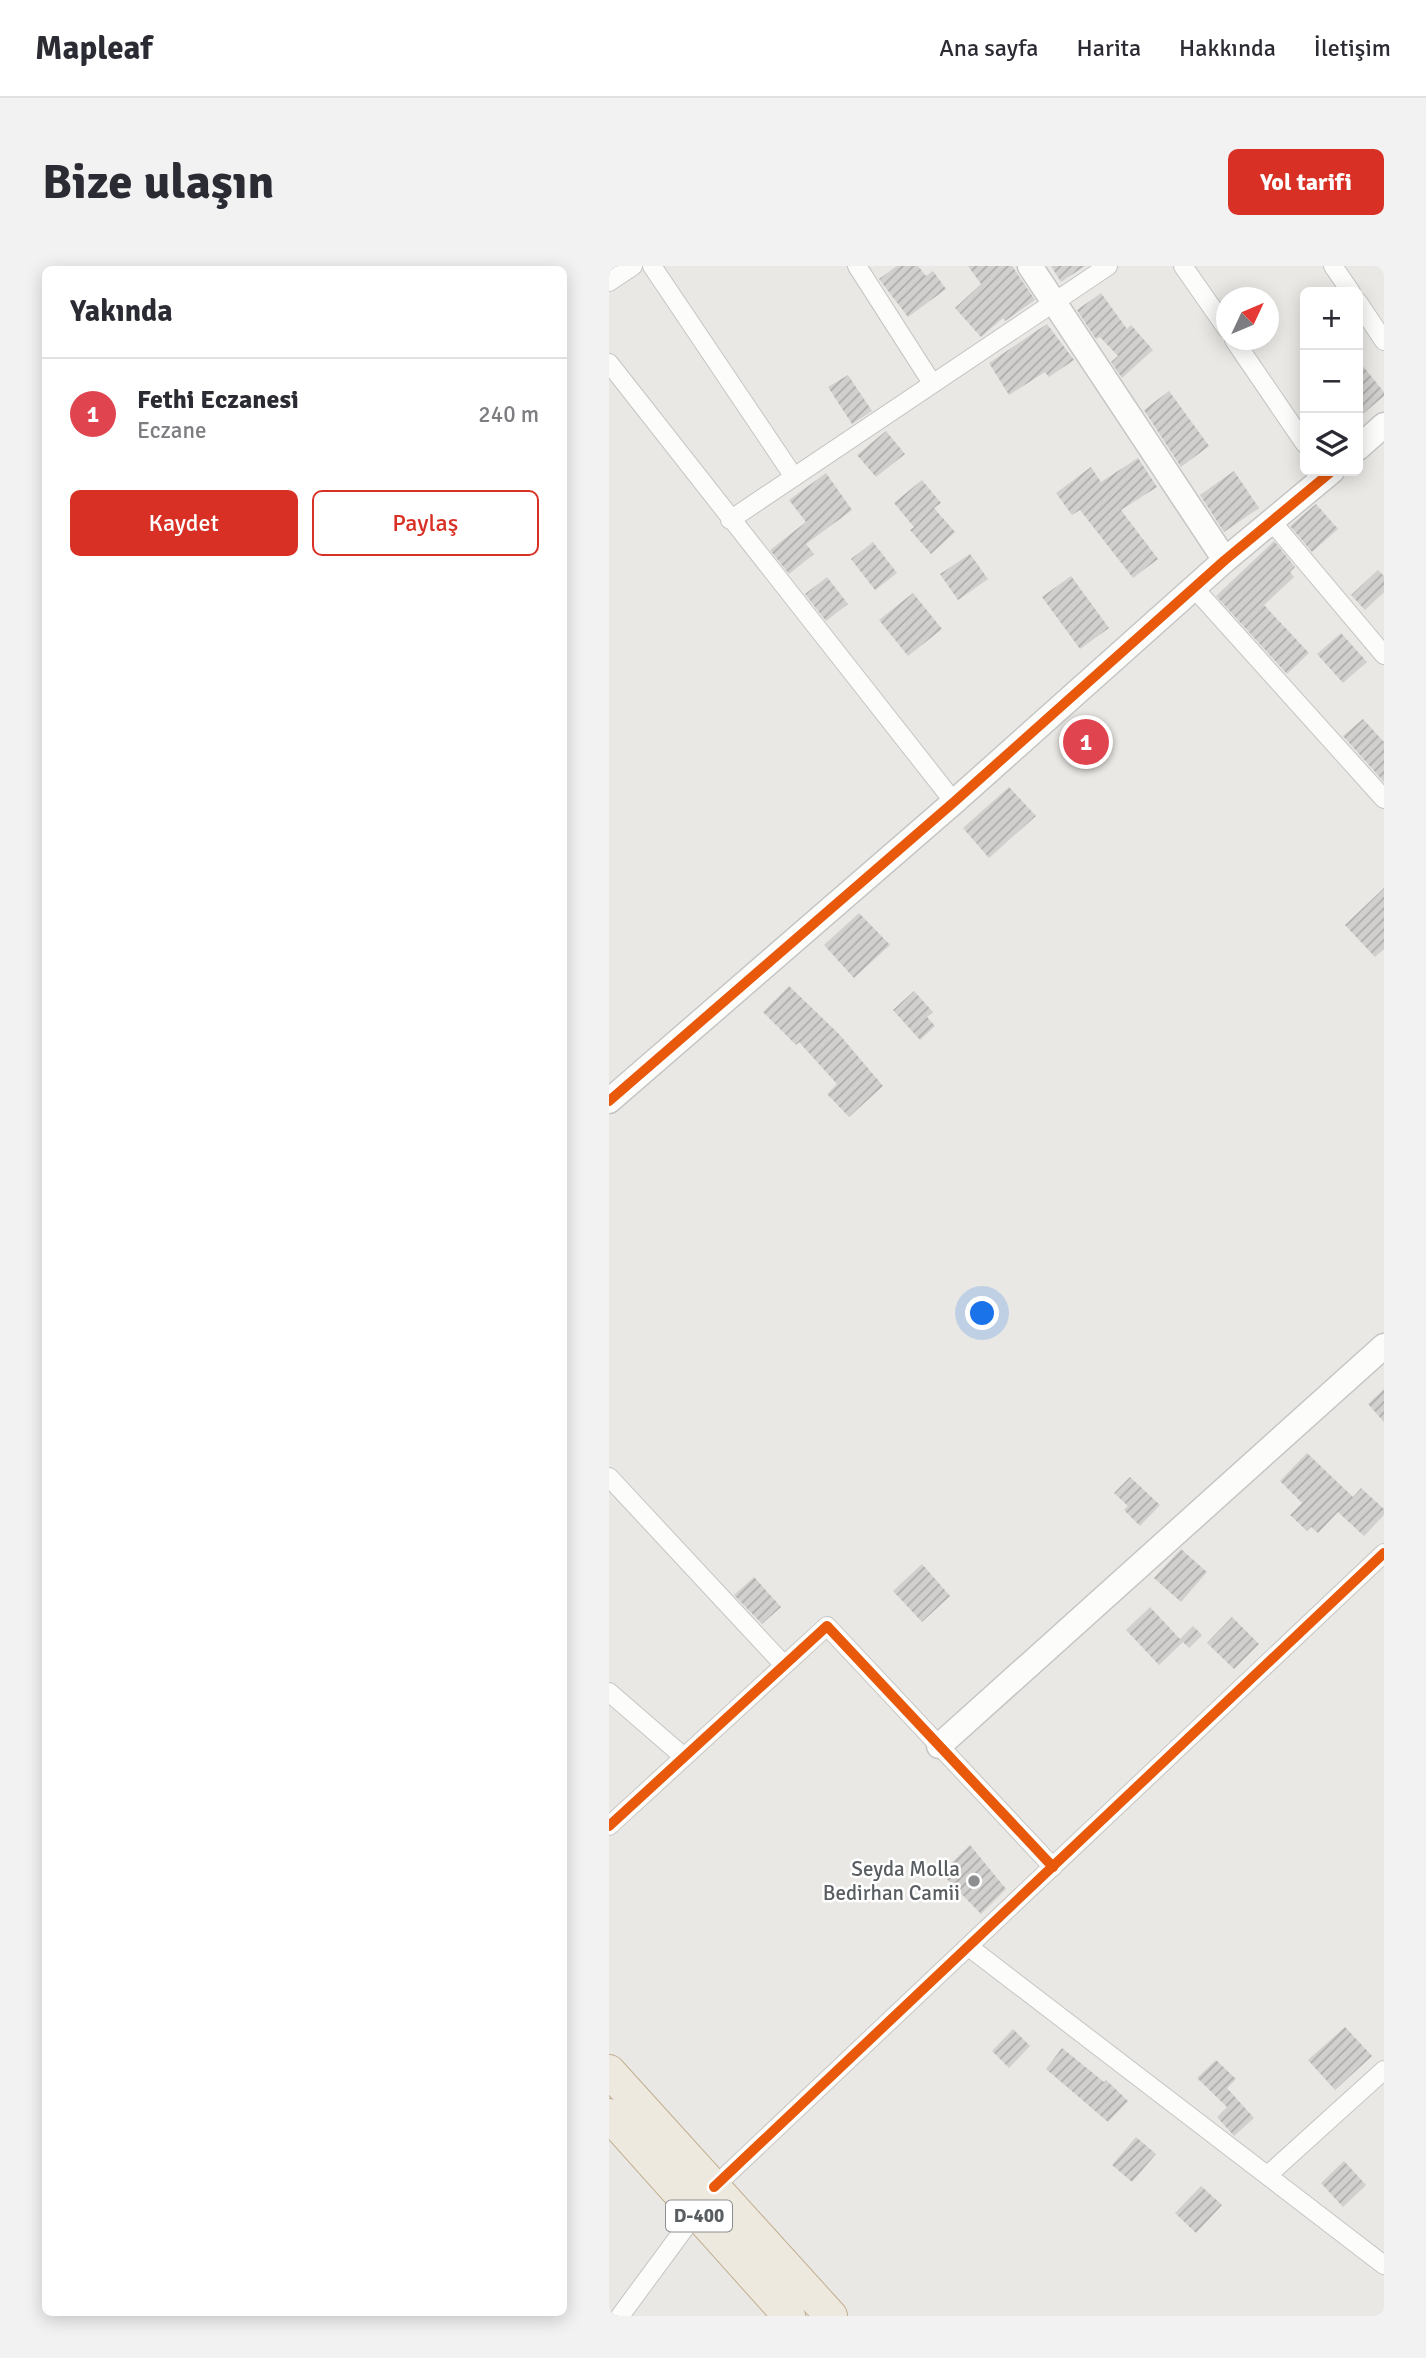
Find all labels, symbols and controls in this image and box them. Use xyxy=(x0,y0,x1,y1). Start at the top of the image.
text: Mapleaf xyxy=(35,28,152,69)
text: Ana sayfa xyxy=(939,33,1039,63)
text: Harita xyxy=(1077,33,1141,63)
text: Hakkında xyxy=(1179,33,1276,63)
text: İletişim xyxy=(1314,33,1391,63)
button: Yol tarifi xyxy=(1228,149,1384,215)
text: Bize ulaşın xyxy=(42,152,274,212)
north arrow xyxy=(1216,287,1279,350)
map controls xyxy=(1300,287,1363,476)
button: + xyxy=(1300,287,1363,350)
text: Yakında xyxy=(70,293,173,330)
button: − xyxy=(1300,350,1363,413)
text: Fethi Eczanesi xyxy=(137,384,299,416)
text: 1 xyxy=(87,400,99,429)
text: 240 m xyxy=(478,400,539,429)
button: layers xyxy=(1300,413,1363,476)
text: Eczane xyxy=(137,416,207,445)
button: Kaydet xyxy=(70,490,298,556)
button: Paylaş xyxy=(312,490,539,556)
pin: 1 xyxy=(1063,716,1109,768)
your location xyxy=(965,1296,999,1330)
place label: Seyda Molla Bedirhan Camii xyxy=(823,1856,960,1906)
marker: Seyda Molla Bedirhan Camii xyxy=(966,1873,982,1889)
road number: D-400 xyxy=(666,2200,732,2232)

